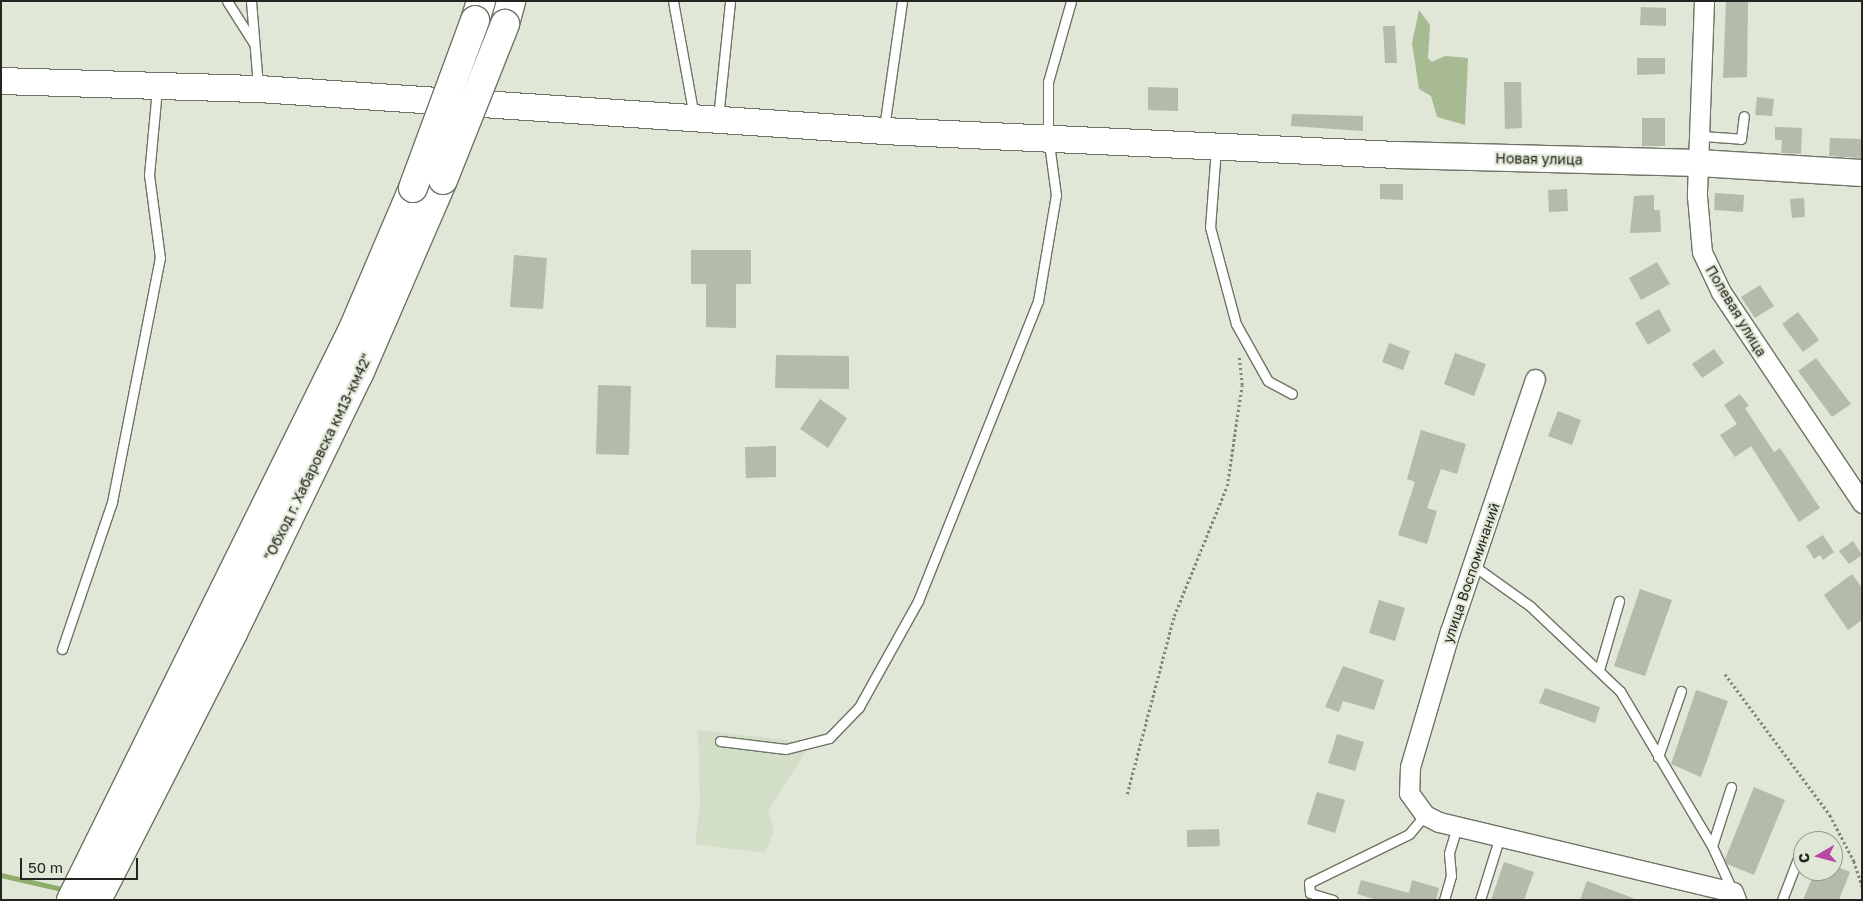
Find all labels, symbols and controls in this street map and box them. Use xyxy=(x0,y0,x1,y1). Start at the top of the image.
street label: Новая улица xyxy=(1495,150,1583,168)
street label: Полевая улица xyxy=(1702,262,1770,360)
street label: "Обход г. Хабаровска км13-км42" xyxy=(261,351,375,563)
street label: улица Воспоминаний xyxy=(1439,501,1503,645)
north arrow xyxy=(1793,831,1843,881)
scale bar xyxy=(22,848,140,880)
text: С xyxy=(1795,852,1813,864)
text: 50 m xyxy=(28,858,63,876)

